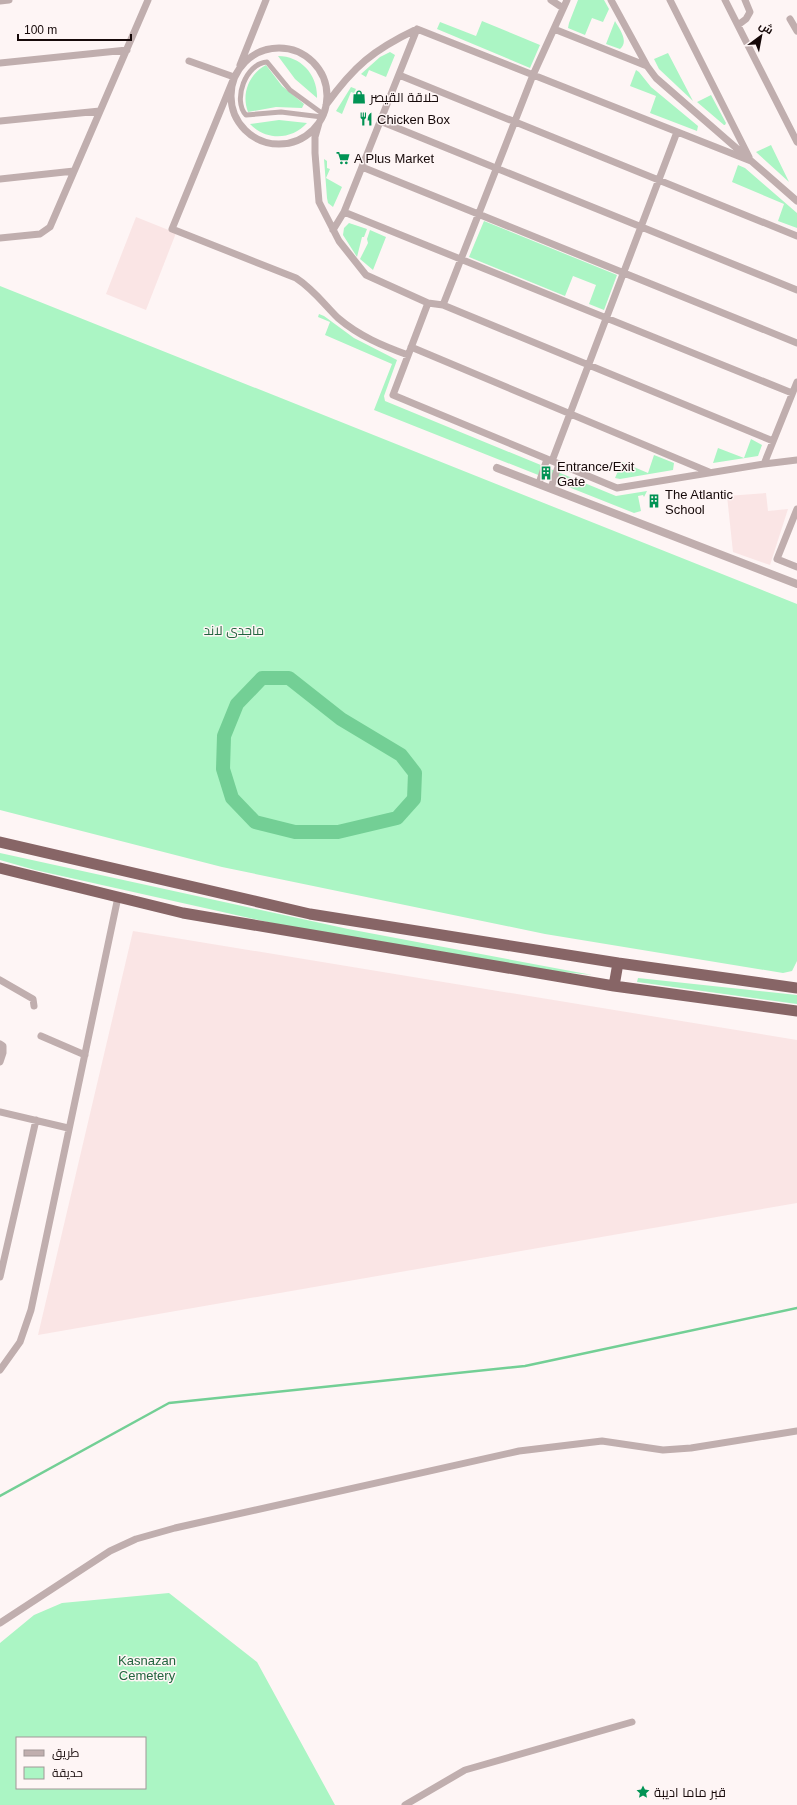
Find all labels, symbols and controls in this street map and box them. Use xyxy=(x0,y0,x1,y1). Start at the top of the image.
scale bar xyxy=(18,16,131,42)
north arrow xyxy=(741,16,781,56)
text: ش xyxy=(757,19,775,37)
text: 100 m xyxy=(24,23,57,37)
shop icon: حلاقة القيصر xyxy=(351,89,367,105)
place label: حلاقة القيصر xyxy=(369,90,439,105)
restaurant icon: Chicken Box xyxy=(358,111,374,127)
place label: Chicken Box xyxy=(377,112,450,127)
supermarket icon: A Plus Market xyxy=(335,150,351,166)
place label: A Plus Market xyxy=(354,151,435,166)
place label: Entrance/Exit Gate xyxy=(557,459,635,489)
building icon: Entrance/Exit Gate xyxy=(538,465,554,481)
place label: The Atlantic School xyxy=(665,487,733,517)
building icon: The Atlantic School xyxy=(646,493,662,509)
park label: ماجدی لاند xyxy=(204,623,264,638)
park label: Kasnazan Cemetery xyxy=(118,1653,176,1683)
legend xyxy=(16,1737,146,1789)
text: طريق xyxy=(52,1746,80,1760)
text: حديقة xyxy=(52,1766,83,1780)
place icon: قبر ماما اديبة xyxy=(635,1784,651,1800)
place label: قبر ماما اديبة xyxy=(654,1785,726,1800)

